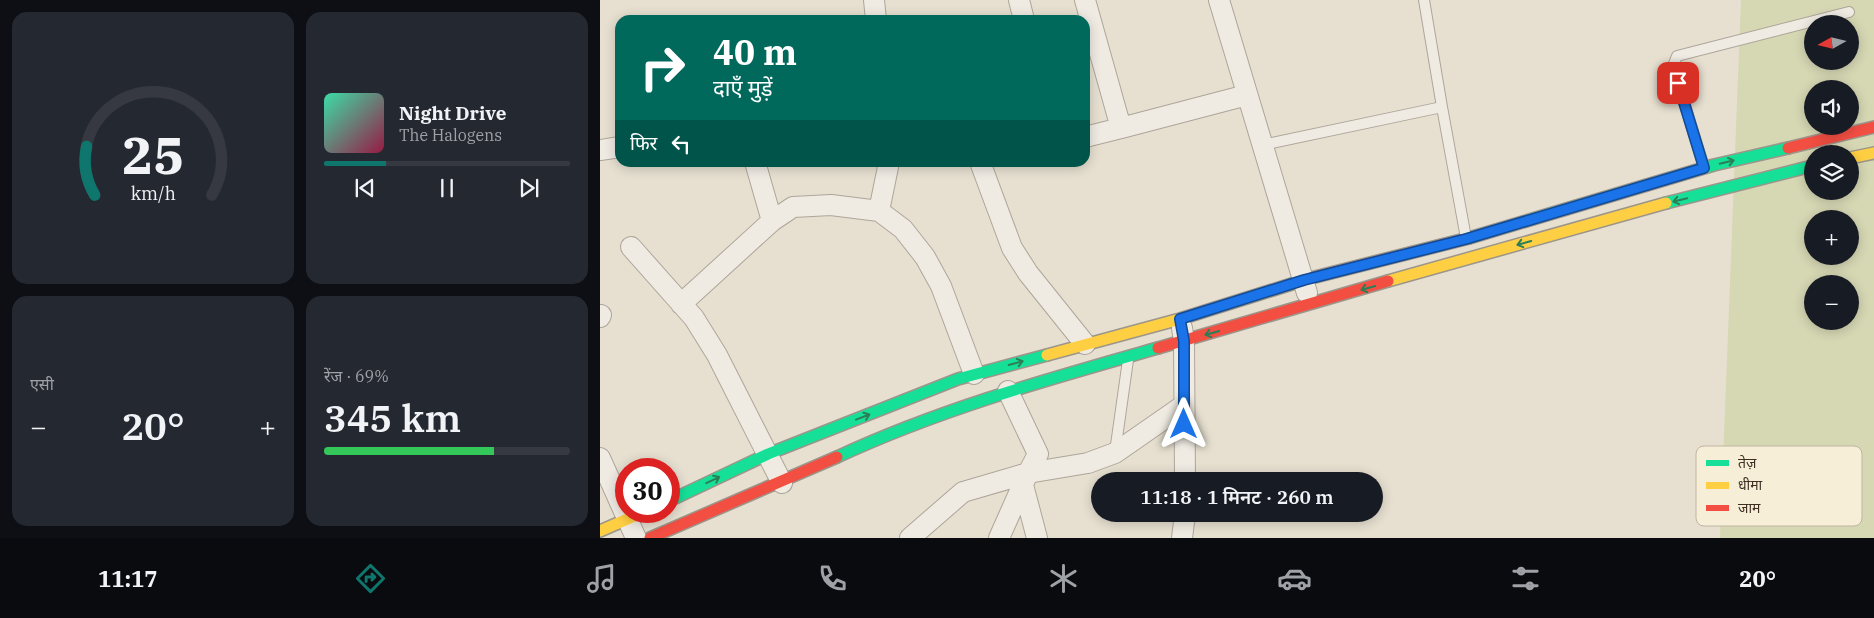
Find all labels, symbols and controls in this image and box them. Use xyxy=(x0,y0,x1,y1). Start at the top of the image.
north arrow xyxy=(1804,15,1859,70)
map controls xyxy=(1804,15,1859,330)
text: 40 m xyxy=(713,29,797,75)
icon: right xyxy=(630,35,695,100)
pin xyxy=(1657,62,1699,104)
icon: arrive xyxy=(1664,69,1692,97)
text: दाएँ मुड़ें xyxy=(713,73,773,102)
button: sound xyxy=(1804,80,1859,135)
text: Night Drive xyxy=(399,101,507,125)
text: 25 xyxy=(122,121,184,188)
text: The Halogens xyxy=(399,125,502,145)
icon: left xyxy=(667,130,695,158)
text: फिर xyxy=(630,131,657,155)
button: layers xyxy=(1804,145,1859,200)
one-way arrow xyxy=(1719,157,1735,166)
icon: previous xyxy=(351,174,379,202)
icon: pause xyxy=(433,174,461,202)
icon: next xyxy=(515,174,543,202)
text: km/h xyxy=(130,182,176,205)
one-way arrow xyxy=(1673,195,1689,205)
button: + xyxy=(1804,210,1859,265)
one-way arrow xyxy=(1516,238,1532,248)
button: − xyxy=(1804,275,1859,330)
one-way arrow xyxy=(1360,283,1376,293)
one-way arrow xyxy=(1204,329,1220,339)
one-way arrow xyxy=(1007,358,1023,367)
text: रेंज · 69% xyxy=(324,366,389,386)
text: एसी xyxy=(30,374,54,394)
text: 345 km xyxy=(324,393,461,442)
position arrow xyxy=(1157,397,1209,449)
text: 20° xyxy=(121,401,185,450)
text: − xyxy=(30,408,47,445)
text: + xyxy=(259,408,276,445)
one-way arrow xyxy=(854,412,870,421)
legend xyxy=(1696,446,1862,526)
text: तेज़ xyxy=(1738,454,1757,472)
speed limit sign: 30 xyxy=(615,458,680,523)
one-way arrow xyxy=(705,475,720,484)
text: धीमा xyxy=(1738,476,1763,494)
text: 11:18 · 1 मिनट · 260 m xyxy=(1140,485,1334,509)
text: जाम xyxy=(1738,499,1761,517)
icon: directions xyxy=(353,561,388,596)
icon: music xyxy=(584,561,619,596)
icon: phone xyxy=(815,561,850,596)
icon: climate xyxy=(1046,561,1081,596)
icon: car xyxy=(1277,561,1312,596)
icon: filters xyxy=(1508,561,1543,596)
text: 11:17 xyxy=(98,564,157,593)
text: 20° xyxy=(1739,564,1776,593)

